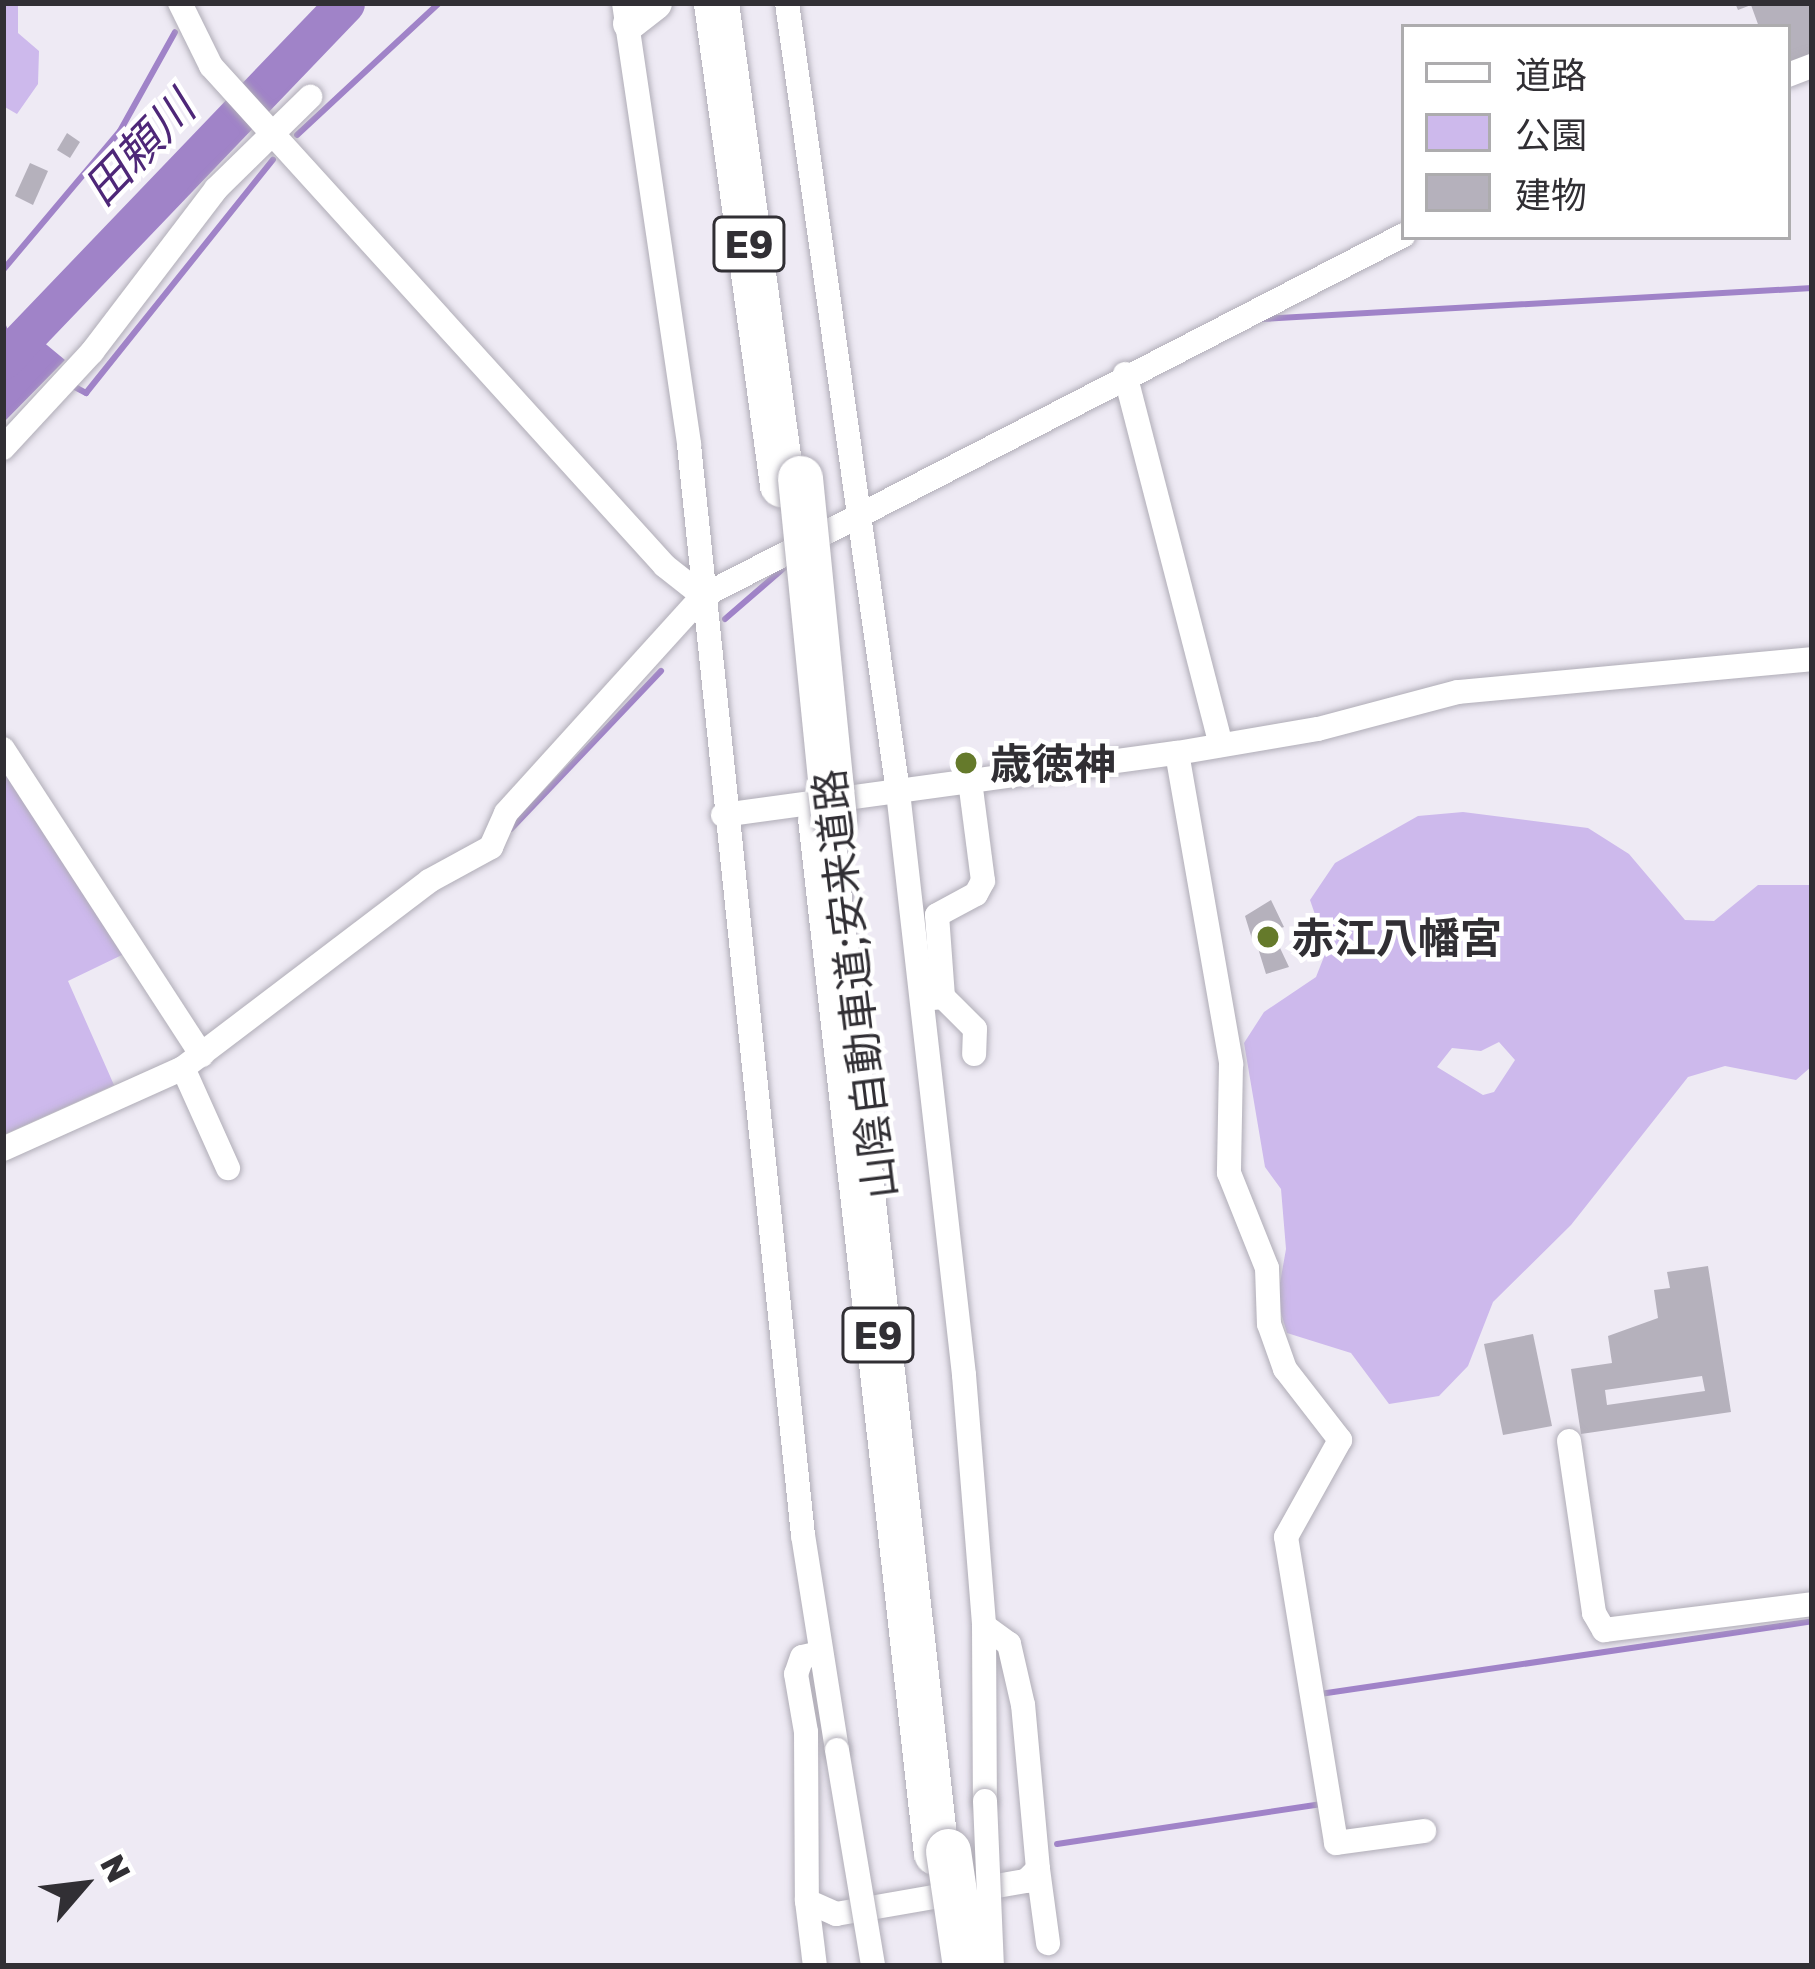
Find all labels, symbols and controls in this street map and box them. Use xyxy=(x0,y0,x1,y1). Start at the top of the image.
legend xyxy=(1401,24,1791,240)
text: 道路 xyxy=(1515,53,1587,96)
water label: 田頼川 xyxy=(73,81,205,215)
text: 公園 xyxy=(1515,113,1587,156)
text: 建物 xyxy=(1515,173,1587,216)
road number: E9 xyxy=(710,211,788,277)
place label: 歳徳神 xyxy=(990,738,1116,788)
marker: 歳徳神 xyxy=(953,750,979,776)
street label: 山陰自動車道;安来道路 xyxy=(803,766,905,1202)
place label: 赤江八幡宮 xyxy=(1292,912,1502,962)
marker: 赤江八幡宮 xyxy=(1255,924,1281,950)
road number: E9 xyxy=(839,1302,917,1368)
north arrow xyxy=(24,1825,144,1945)
text: N xyxy=(93,1848,139,1888)

